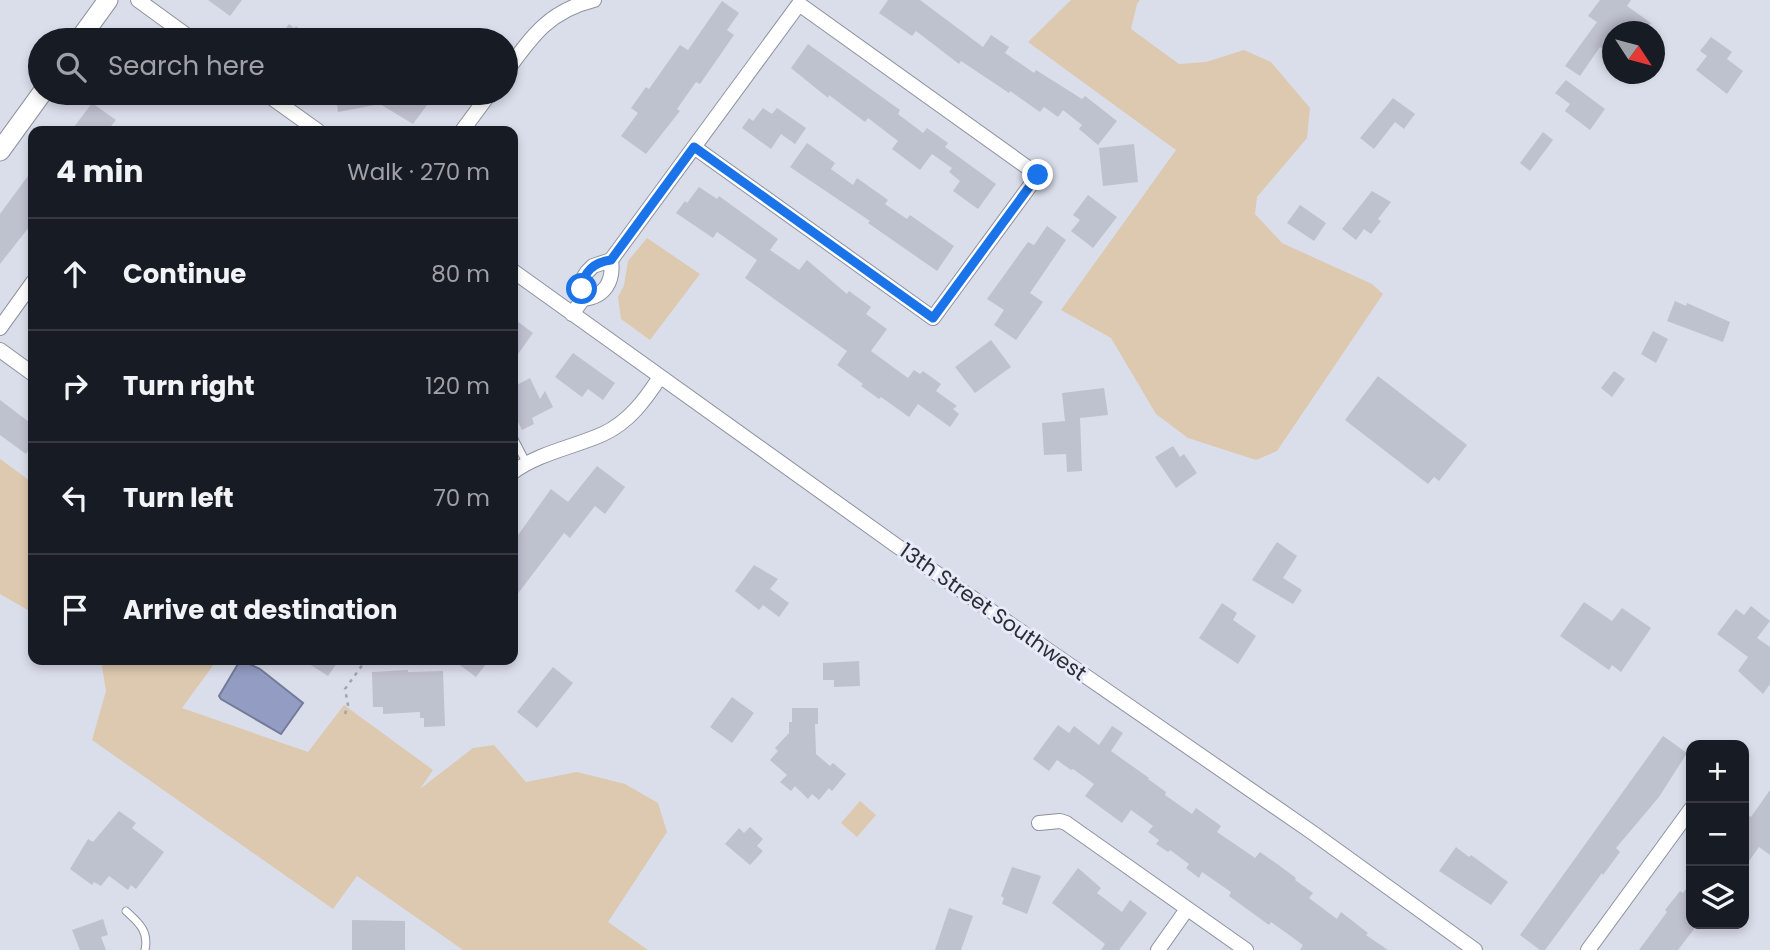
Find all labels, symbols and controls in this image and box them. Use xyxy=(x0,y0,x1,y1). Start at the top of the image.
north arrow xyxy=(1602,21,1665,84)
search box xyxy=(28,28,518,105)
icon: search xyxy=(52,48,90,86)
text: Search here xyxy=(108,48,265,84)
text: 4 min xyxy=(56,150,144,193)
text: Walk · 270 m xyxy=(347,156,490,188)
route end xyxy=(1022,159,1053,190)
icon: ahead xyxy=(56,255,94,293)
text: Continue xyxy=(123,256,246,292)
text: 80 m xyxy=(431,258,490,290)
route start xyxy=(566,273,597,304)
icon: right xyxy=(56,367,94,405)
text: Turn right xyxy=(123,368,255,404)
text: 120 m xyxy=(425,370,490,402)
icon: left xyxy=(56,479,94,517)
text: Turn left xyxy=(123,480,234,516)
text: 70 m xyxy=(433,482,490,514)
street label: 13th Street Southwest xyxy=(894,536,1093,687)
icon: arrive xyxy=(56,591,94,629)
text: Arrive at destination xyxy=(123,592,398,628)
map controls xyxy=(1686,740,1749,929)
button: + xyxy=(1686,740,1749,803)
button: − xyxy=(1686,803,1749,866)
button: layers xyxy=(1686,866,1749,929)

